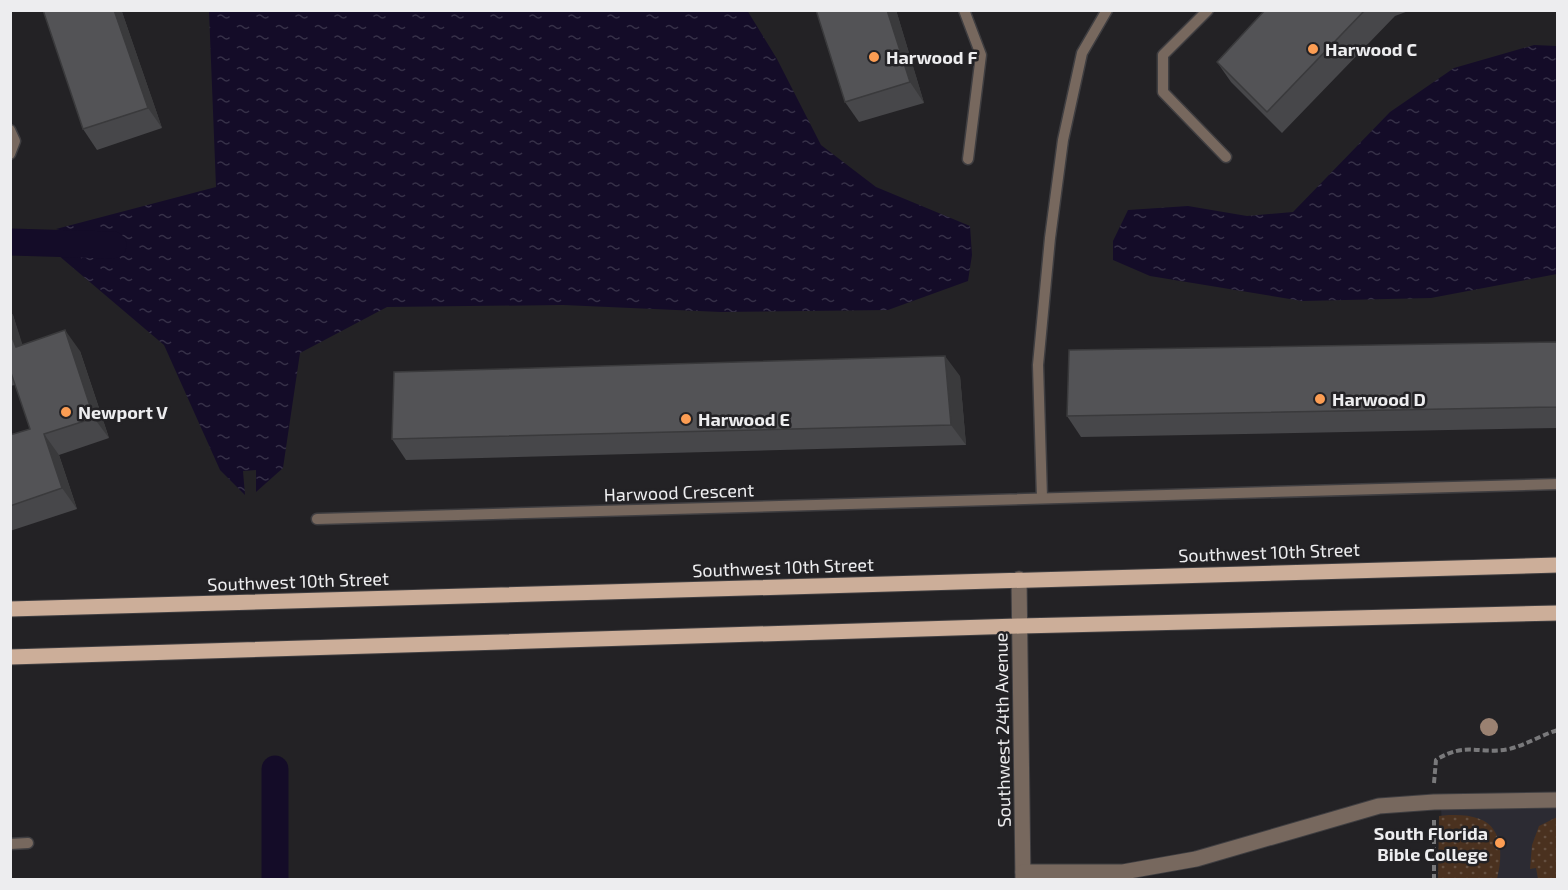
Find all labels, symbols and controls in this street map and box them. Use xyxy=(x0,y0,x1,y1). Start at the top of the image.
place label: Harwood C xyxy=(1325,38,1417,60)
marker: Harwood C xyxy=(1306,42,1320,56)
place label: Harwood F xyxy=(886,46,978,68)
marker: Harwood F xyxy=(867,50,881,64)
place label: Harwood D xyxy=(1332,388,1426,410)
marker: Harwood D xyxy=(1313,392,1327,406)
place label: Newport V xyxy=(78,401,168,423)
marker: Newport V xyxy=(59,405,73,419)
place label: Harwood E xyxy=(698,408,790,430)
marker: Harwood E xyxy=(679,412,693,426)
street label: Harwood Crescent xyxy=(603,478,755,506)
street label: Southwest 10th Street xyxy=(1178,538,1360,566)
street label: Southwest 10th Street xyxy=(692,553,874,581)
street label: Southwest 10th Street xyxy=(207,567,389,595)
street label: Southwest 24th Avenue xyxy=(989,632,1015,828)
place label: South Florida Bible College xyxy=(1374,822,1488,865)
marker: South Florida Bible College xyxy=(1493,836,1507,850)

